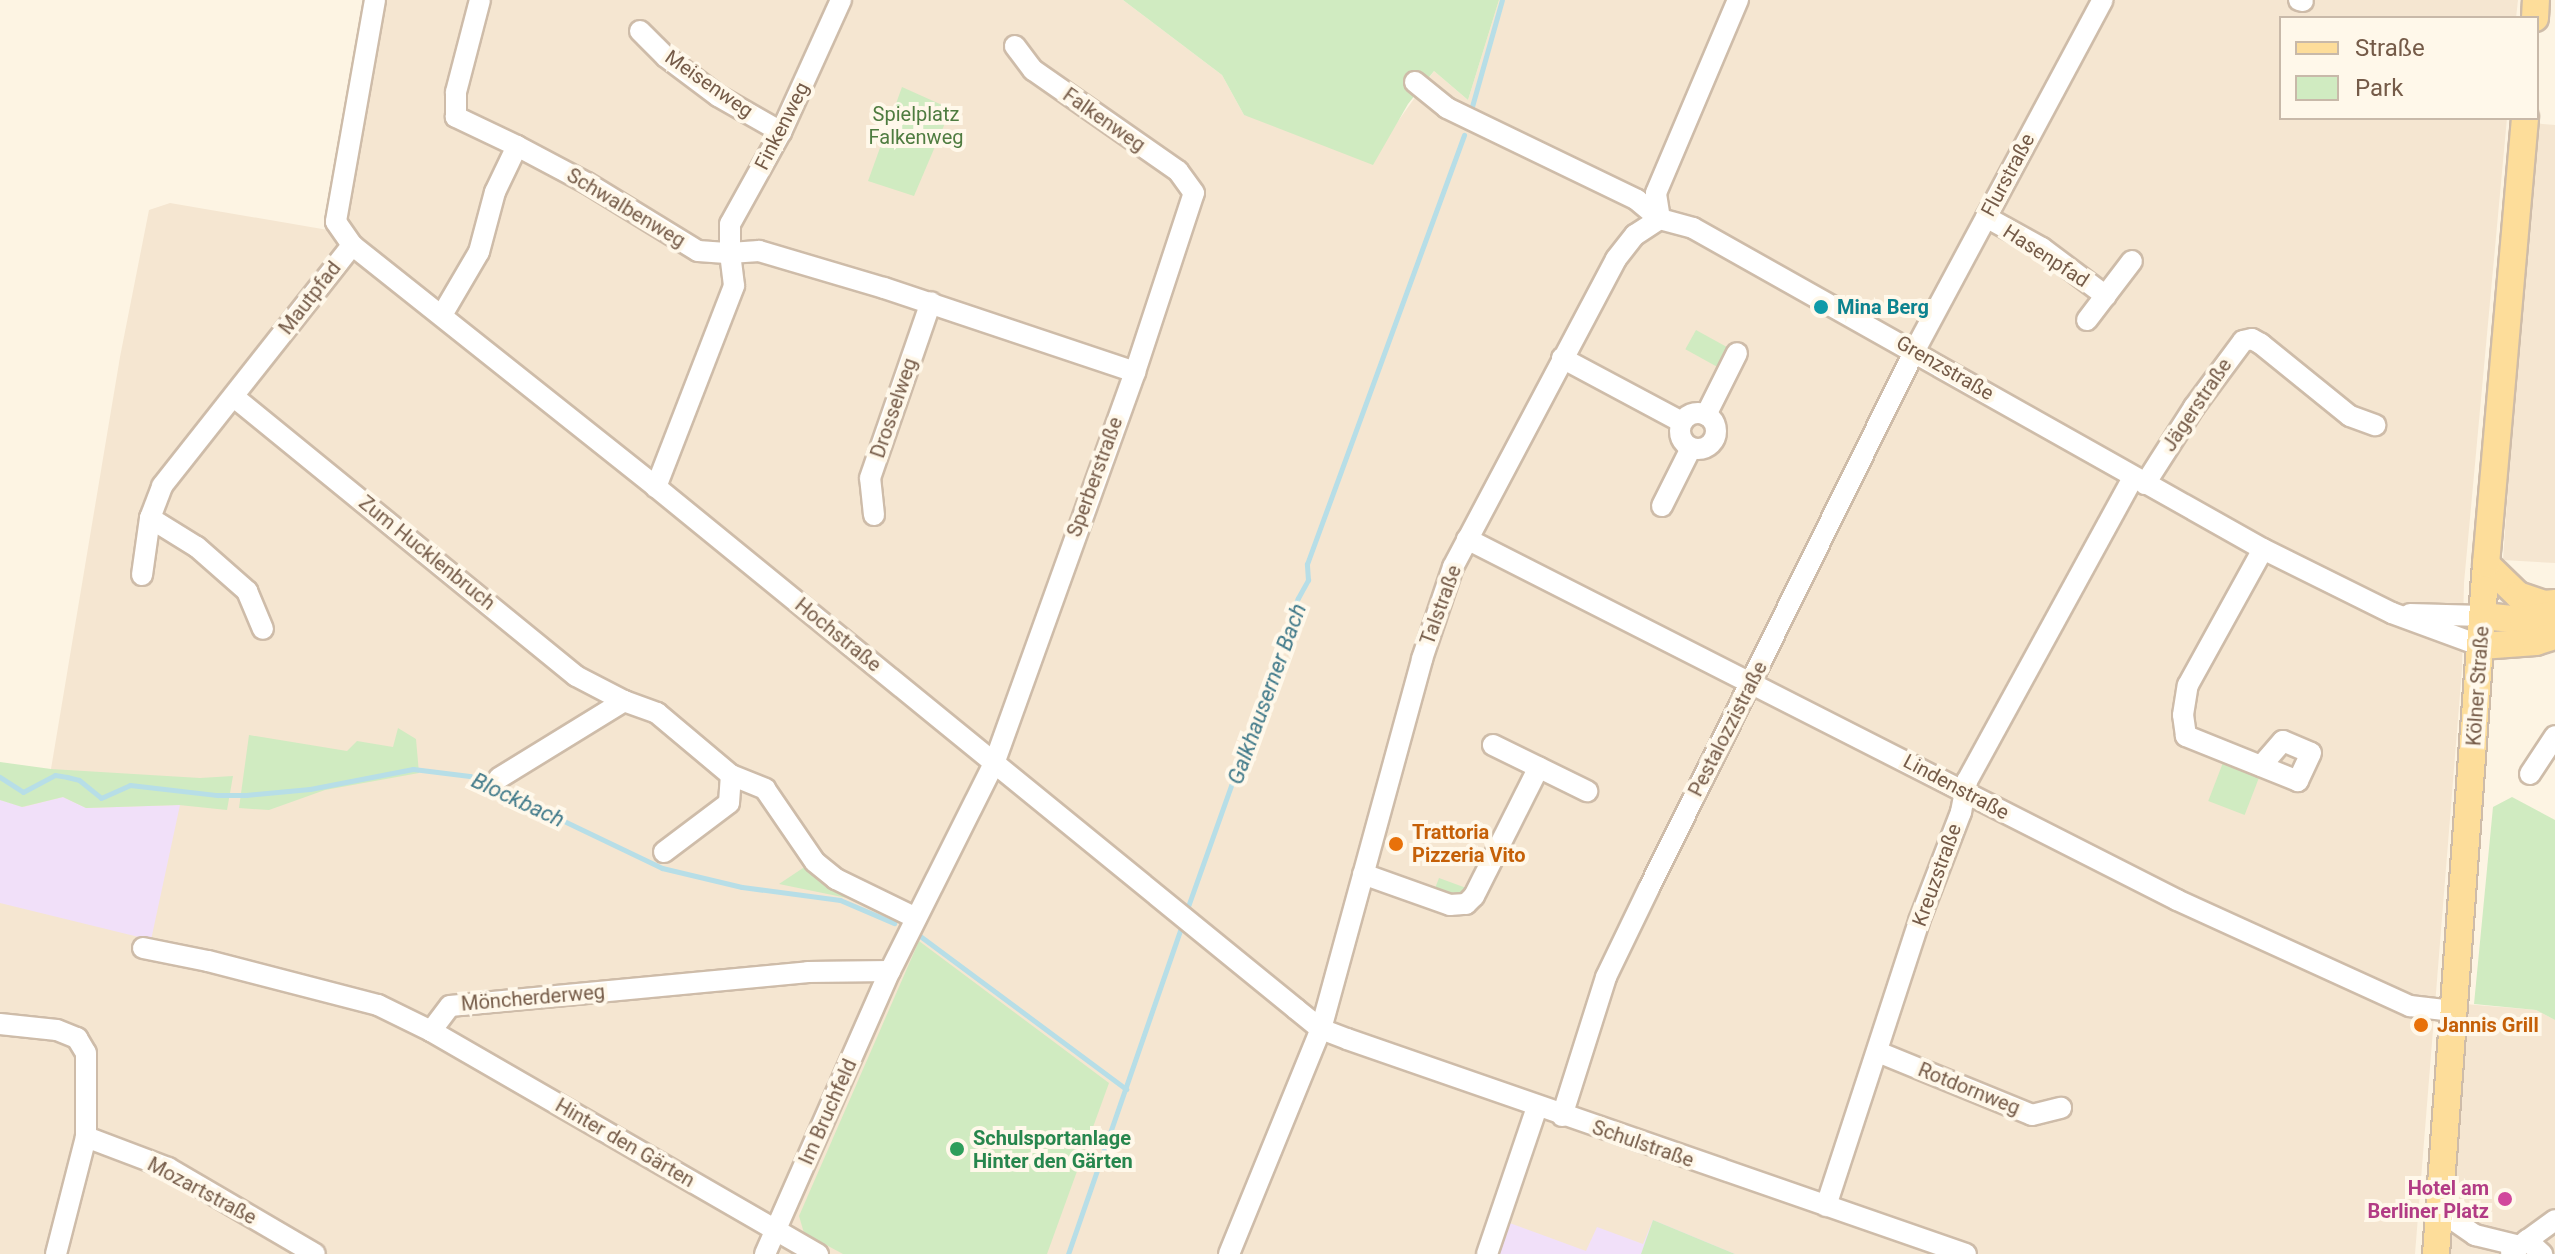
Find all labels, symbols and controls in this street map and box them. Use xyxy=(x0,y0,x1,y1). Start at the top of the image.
legend xyxy=(2279,16,2539,120)
text: Straße xyxy=(2355,34,2425,62)
street label: Meisenweg xyxy=(660,45,758,123)
text: Park xyxy=(2355,74,2403,102)
street label: Finkenweg xyxy=(750,78,814,174)
street label: Falkenweg xyxy=(1058,83,1150,157)
park label: Spielplatz Falkenweg xyxy=(869,102,963,149)
street label: Flurstraße xyxy=(1976,129,2040,221)
street label: Schwalbenweg xyxy=(562,163,690,253)
street label: Hasenpfad xyxy=(1999,219,2093,293)
street label: Mautpfad xyxy=(274,257,346,339)
place label: Mina Berg xyxy=(1837,295,1929,319)
marker: Mina Berg xyxy=(1812,298,1830,316)
street label: Grenzstraße xyxy=(1892,331,1998,405)
street label: Jägerstraße xyxy=(2157,354,2237,456)
street label: Drosselweg xyxy=(866,355,922,461)
street label: Sperberstraße xyxy=(1062,414,1128,540)
street label: Zum Hucklenbruch xyxy=(354,491,500,615)
street label: Talstraße xyxy=(1415,562,1467,648)
street label: Hochstraße xyxy=(790,593,886,677)
water label: Galkhauserner Bach xyxy=(1222,600,1312,788)
street label: Kölner Straße xyxy=(2462,625,2494,747)
street label: Pestalozzistraße xyxy=(1684,657,1772,801)
street label: Lindenstraße xyxy=(1899,749,2013,825)
water label: Blockbach xyxy=(467,767,569,833)
place label: Trattoria Pizzeria Vito xyxy=(1412,820,1526,867)
street label: Kreuzstraße xyxy=(1907,820,1967,930)
marker: Trattoria Pizzeria Vito xyxy=(1387,835,1405,853)
street label: Möncherderweg xyxy=(460,980,606,1016)
place label: Jannis Grill xyxy=(2437,1013,2539,1037)
marker: Jannis Grill xyxy=(2412,1016,2430,1034)
street label: Im Bruchfeld xyxy=(794,1055,862,1169)
street label: Rotdornweg xyxy=(1915,1058,2023,1120)
street label: Hinter den Gärten xyxy=(551,1093,699,1193)
street label: Schulstraße xyxy=(1589,1115,1697,1173)
place label: Schulsportanlage Hinter den Gärten xyxy=(973,1126,1133,1173)
marker: Schulsportanlage Hinter den Gärten xyxy=(948,1140,966,1158)
street label: Mozartstraße xyxy=(143,1152,261,1230)
place label: Hotel am Berliner Platz xyxy=(2367,1176,2489,1223)
marker: Hotel am Berliner Platz xyxy=(2496,1190,2514,1208)

